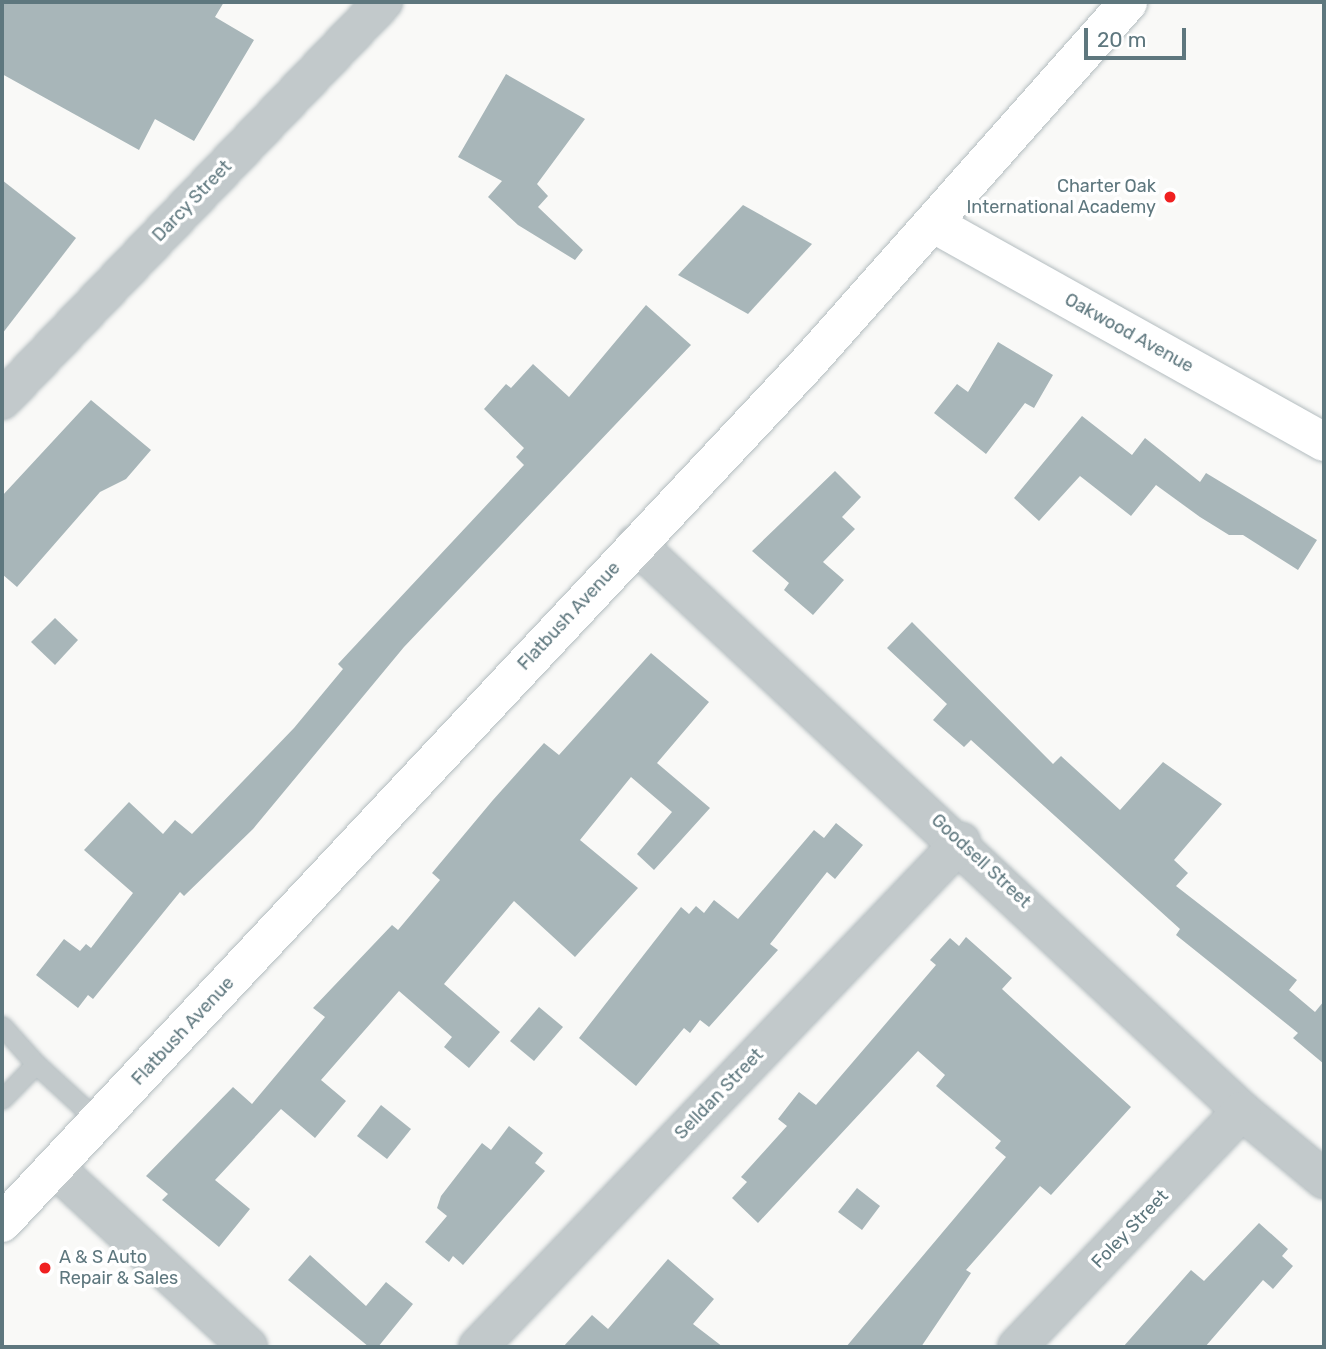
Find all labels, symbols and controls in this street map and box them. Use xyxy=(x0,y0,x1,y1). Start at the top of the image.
scale bar xyxy=(1088,14,1190,58)
text: 20 m xyxy=(1097,27,1146,52)
street label: Darcy Street xyxy=(148,156,236,246)
place label: Charter Oak International Academy xyxy=(966,176,1156,218)
marker: Charter Oak International Academy xyxy=(1162,189,1178,205)
street label: Oakwood Avenue xyxy=(1061,289,1197,377)
street label: Flatbush Avenue xyxy=(513,557,625,675)
street label: Goodsell Street xyxy=(927,809,1035,913)
street label: Flatbush Avenue xyxy=(127,972,239,1090)
street label: Selldan Street xyxy=(670,1044,768,1144)
street label: Foley Street xyxy=(1087,1185,1173,1273)
place label: A & S Auto Repair & Sales xyxy=(59,1247,179,1290)
marker: A & S Auto Repair & Sales xyxy=(37,1260,53,1276)

